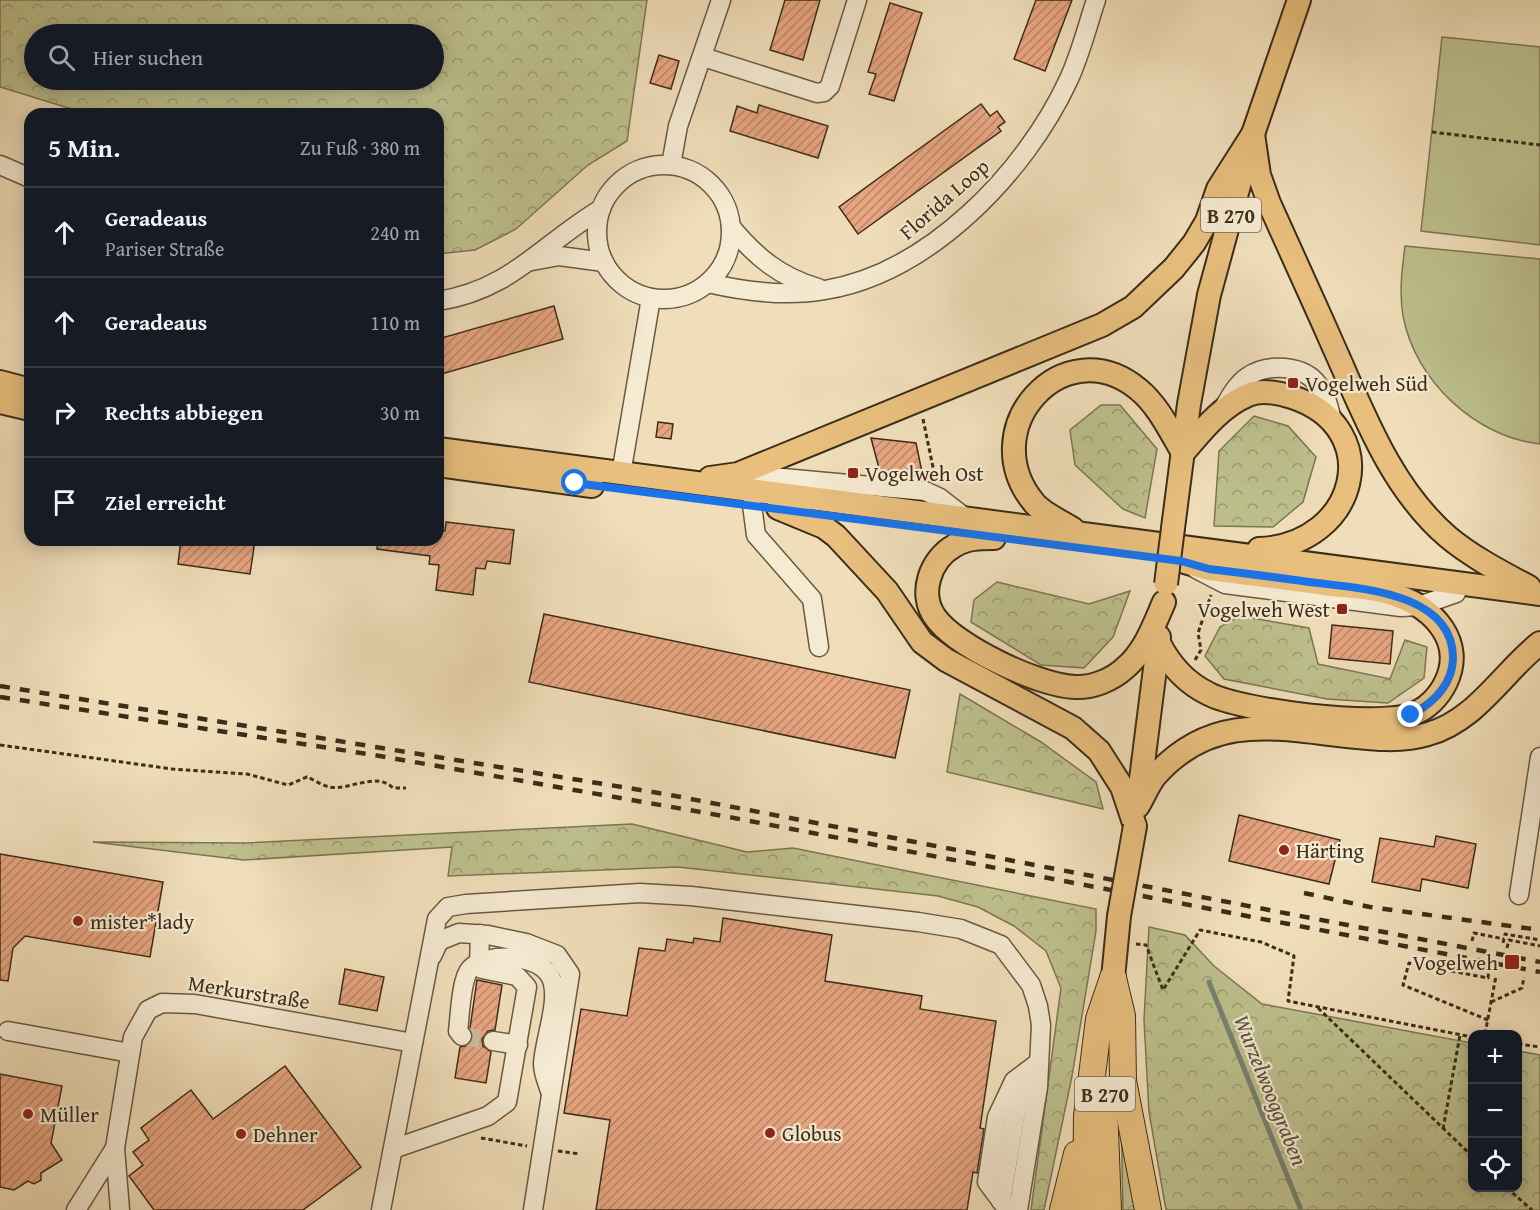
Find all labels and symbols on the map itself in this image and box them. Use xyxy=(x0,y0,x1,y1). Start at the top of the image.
street label: Florida Loop xyxy=(892,151,996,247)
road number: B 270 xyxy=(1201,198,1261,232)
place label: Vogelweh Süd xyxy=(1305,368,1429,399)
marker: Vogelweh Süd xyxy=(1286,376,1300,390)
place label: Vogelweh Ost xyxy=(865,458,984,489)
marker: Vogelweh Ost xyxy=(846,466,860,480)
route start xyxy=(561,469,587,495)
place label: Vogelweh West xyxy=(1197,594,1331,625)
marker: Vogelweh West xyxy=(1335,602,1349,616)
route end xyxy=(1397,701,1423,727)
place label: Härting xyxy=(1296,835,1365,866)
marker: Härting xyxy=(1277,843,1291,857)
place label: mister*lady xyxy=(90,906,195,937)
marker: mister*lady xyxy=(71,914,85,928)
place label: Vogelweh xyxy=(1412,947,1498,978)
marker: Vogelweh xyxy=(1503,953,1521,971)
street label: Merkurstraße xyxy=(186,967,312,1017)
water label: Wurzelwooggraben xyxy=(1226,1010,1316,1170)
road number: B 270 xyxy=(1075,1077,1135,1111)
place label: Müller xyxy=(40,1099,99,1130)
marker: Müller xyxy=(21,1107,35,1121)
place label: Globus xyxy=(782,1118,842,1149)
place label: Dehner xyxy=(253,1119,318,1150)
marker: Globus xyxy=(763,1126,777,1140)
marker: Dehner xyxy=(234,1127,248,1141)

